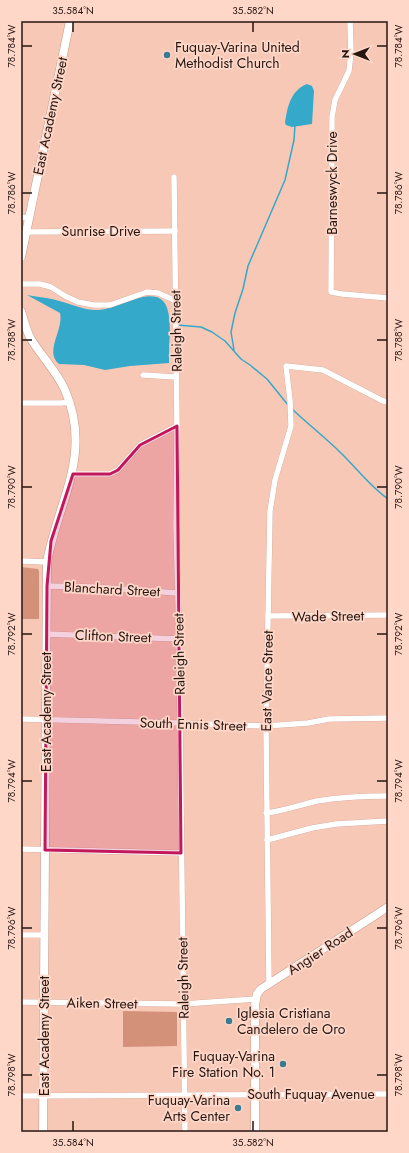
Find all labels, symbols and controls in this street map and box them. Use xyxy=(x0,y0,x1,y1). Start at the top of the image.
text: 35.584°N xyxy=(52,3,94,18)
text: 35.582°N xyxy=(232,3,274,18)
text: 78.784°W xyxy=(4,25,19,67)
text: 78.784°W xyxy=(391,25,406,67)
north arrow xyxy=(335,34,375,74)
place label: Fuquay-Varina United Methodist Church xyxy=(175,37,300,73)
marker: Fuquay-Varina United Methodist Church xyxy=(162,50,172,60)
text: N xyxy=(337,50,353,58)
street label: East Academy Street xyxy=(28,55,72,177)
street label: Barneswyck Drive xyxy=(322,131,342,235)
text: 78.786°W xyxy=(4,172,19,214)
text: 78.786°W xyxy=(391,172,406,214)
street label: Sunrise Drive xyxy=(62,221,141,241)
street label: Raleigh Street xyxy=(165,289,187,372)
text: 78.788°W xyxy=(4,319,19,361)
text: 78.788°W xyxy=(391,319,406,361)
text: 78.790°W xyxy=(4,465,19,509)
text: 78.790°W xyxy=(391,465,406,509)
street label: Blanchard Street xyxy=(63,576,161,602)
street label: Wade Street xyxy=(292,605,365,627)
text: 78.792°W xyxy=(4,612,19,655)
street label: Raleigh Street xyxy=(168,612,190,695)
text: 78.792°W xyxy=(391,612,406,655)
street label: Clifton Street xyxy=(74,625,152,647)
street label: East Vance Street xyxy=(256,630,278,732)
street label: East Academy Street xyxy=(36,651,56,772)
street label: South Ennis Street xyxy=(139,712,247,736)
text: 78.794°W xyxy=(4,759,19,803)
text: 78.794°W xyxy=(391,759,406,803)
text: 78.796°W xyxy=(4,906,19,950)
text: 78.796°W xyxy=(391,906,406,950)
street label: Angier Road xyxy=(283,922,357,980)
street label: Raleigh Street xyxy=(172,936,194,1019)
street label: East Academy Street xyxy=(34,975,54,1096)
street label: Aiken Street xyxy=(66,992,138,1014)
place label: Iglesia Cristiana Candelero de Oro xyxy=(237,1003,346,1039)
marker: Iglesia Cristiana Candelero de Oro xyxy=(224,1016,234,1026)
place label: Fuquay-Varina Fire Station No. 1 xyxy=(172,1046,275,1082)
text: 78.798°W xyxy=(4,1054,19,1096)
text: 78.798°W xyxy=(391,1054,406,1096)
marker: Fuquay-Varina Fire Station No. 1 xyxy=(278,1059,288,1069)
street label: South Fuquay Avenue xyxy=(247,1084,375,1104)
place label: Fuquay-Varina Arts Center xyxy=(148,1090,230,1126)
marker: Fuquay-Varina Arts Center xyxy=(233,1103,243,1113)
text: 35.584°N xyxy=(52,1135,94,1150)
text: 35.582°N xyxy=(232,1135,274,1150)

